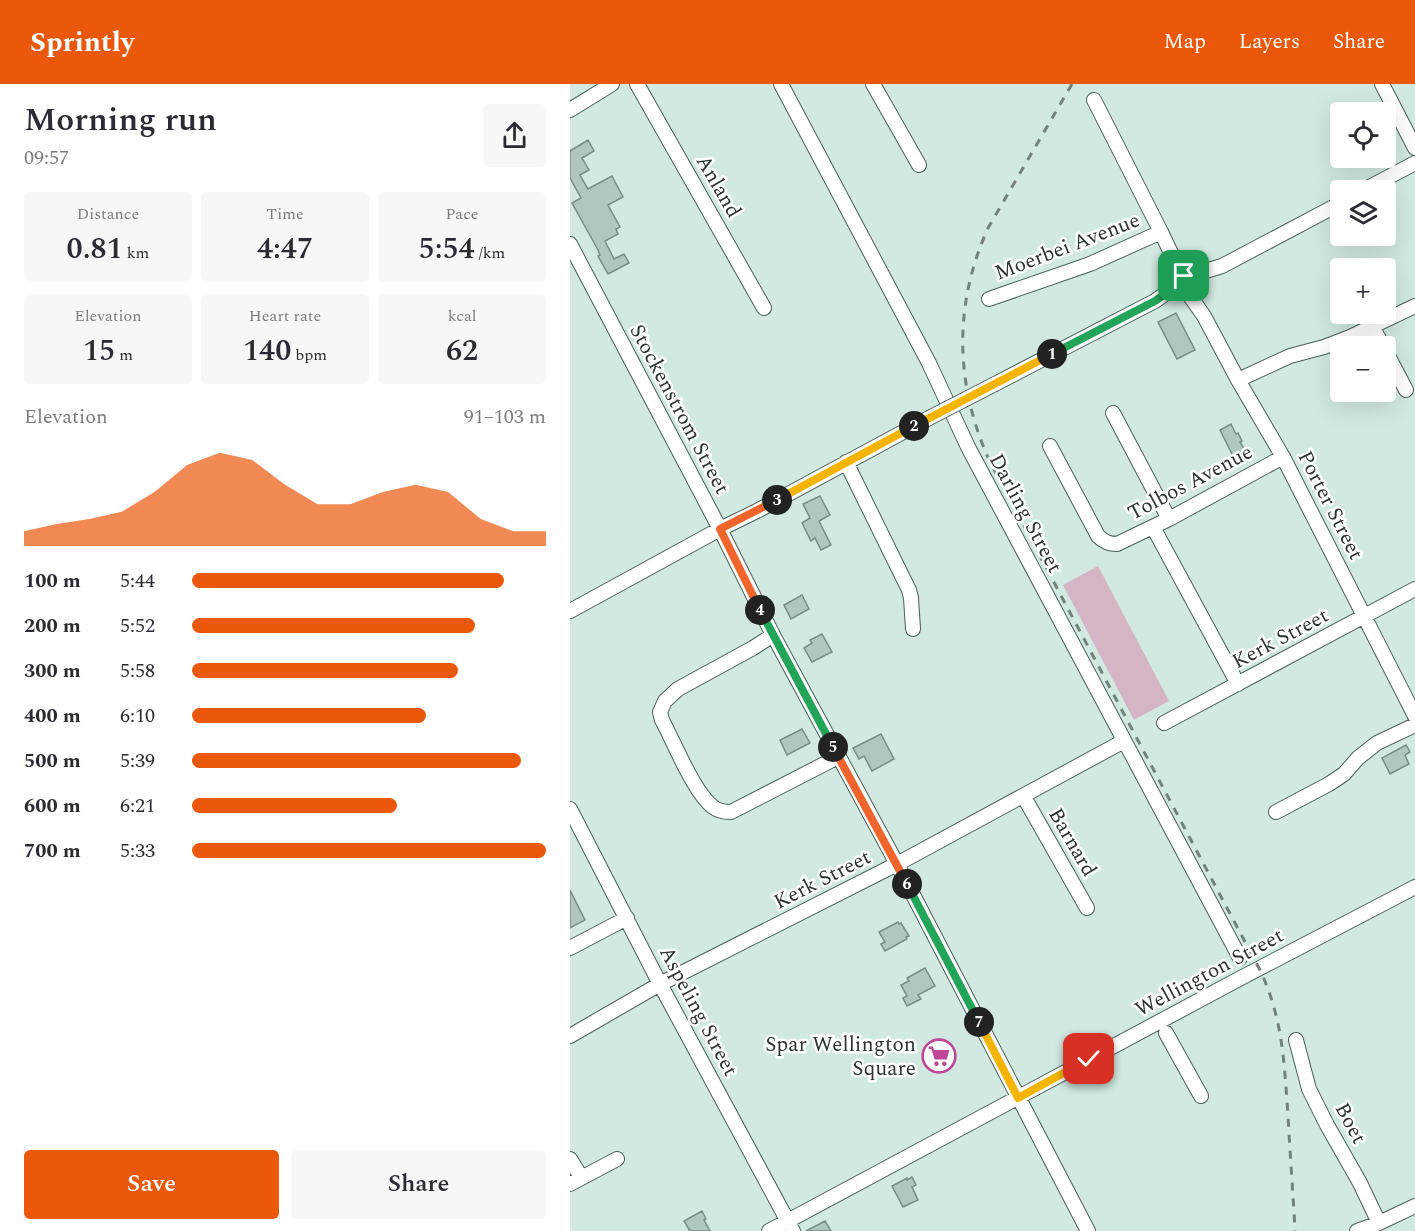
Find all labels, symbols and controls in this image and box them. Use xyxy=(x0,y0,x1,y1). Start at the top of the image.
text: Sprintly xyxy=(30,21,134,64)
text: Map xyxy=(1164,26,1206,58)
text: Layers xyxy=(1239,26,1300,58)
text: Share xyxy=(1333,26,1385,58)
text: Morning run xyxy=(24,95,217,145)
map controls xyxy=(1330,102,1396,402)
button: locate xyxy=(1330,102,1396,168)
button: share xyxy=(483,104,546,167)
text: 09:57 xyxy=(24,143,69,173)
street label: Anland xyxy=(687,149,749,224)
button: layers xyxy=(1330,180,1396,246)
text: Distance xyxy=(77,202,139,226)
text: Time xyxy=(266,202,304,226)
text: Pace xyxy=(445,202,479,226)
street label: Moerbei Avenue xyxy=(990,205,1145,289)
text: 0.81 xyxy=(67,226,123,272)
text: 4:47 xyxy=(257,226,313,272)
text: 5:54 xyxy=(419,226,475,272)
text: km xyxy=(123,241,149,265)
text: /km xyxy=(475,241,505,265)
pin xyxy=(1158,250,1209,301)
button: + xyxy=(1330,258,1396,324)
icon: arrive xyxy=(1167,259,1200,292)
text: Elevation xyxy=(74,304,142,328)
text: Heart rate xyxy=(249,304,321,328)
text: kcal xyxy=(448,304,476,328)
street label: Stockenstrom Street xyxy=(621,319,738,500)
text: 15 xyxy=(83,328,115,374)
text: 140 xyxy=(243,328,291,374)
text: 62 xyxy=(446,328,478,374)
button: − xyxy=(1330,336,1396,402)
pin: 1 xyxy=(1037,339,1067,369)
text: 1 xyxy=(1048,342,1056,366)
text: m xyxy=(115,343,133,367)
text: bpm xyxy=(291,343,327,367)
text: Elevation xyxy=(24,402,108,432)
text: 91–103 m xyxy=(464,402,546,432)
pin: 2 xyxy=(899,411,929,441)
text: 2 xyxy=(910,414,918,438)
street label: Tolbos Avenue xyxy=(1122,436,1259,529)
street label: Porter Street xyxy=(1289,445,1371,566)
street label: Darling Street xyxy=(980,448,1070,579)
pin: 3 xyxy=(762,485,792,515)
text: 3 xyxy=(773,488,781,512)
text: 100 m xyxy=(24,566,81,596)
text: 5:44 xyxy=(120,566,155,596)
pin: 4 xyxy=(745,595,775,625)
text: 4 xyxy=(756,598,764,622)
street label: Kerk Street xyxy=(1226,600,1334,678)
text: 200 m xyxy=(24,611,81,641)
text: 5:52 xyxy=(120,611,155,641)
text: 300 m xyxy=(24,656,81,686)
text: 5:58 xyxy=(120,656,155,686)
text: 400 m xyxy=(24,701,81,731)
text: 6:10 xyxy=(120,701,155,731)
pin: 5 xyxy=(818,732,848,762)
text: 5 xyxy=(829,735,837,759)
text: 500 m xyxy=(24,746,81,776)
text: 5:39 xyxy=(120,746,155,776)
text: 600 m xyxy=(24,791,81,821)
text: 6:21 xyxy=(120,791,155,821)
street label: Barnard xyxy=(1040,802,1105,883)
text: 700 m xyxy=(24,836,81,866)
text: 5:33 xyxy=(120,836,155,866)
street label: Kerk Street xyxy=(768,842,877,918)
pin: 6 xyxy=(892,869,922,899)
text: 6 xyxy=(903,872,911,896)
street label: Wellington Street xyxy=(1129,920,1289,1026)
street label: Aspeling Street xyxy=(650,941,746,1082)
pin: 7 xyxy=(964,1007,994,1037)
text: 7 xyxy=(975,1010,983,1034)
place label: Spar Wellington Square xyxy=(765,1029,916,1085)
pin xyxy=(1063,1033,1114,1084)
supermarket icon: Spar Wellington Square xyxy=(921,1038,957,1074)
icon: check xyxy=(1072,1042,1105,1075)
street label: Boet xyxy=(1326,1097,1374,1150)
button: Save xyxy=(24,1150,279,1219)
button: Share xyxy=(291,1150,546,1219)

